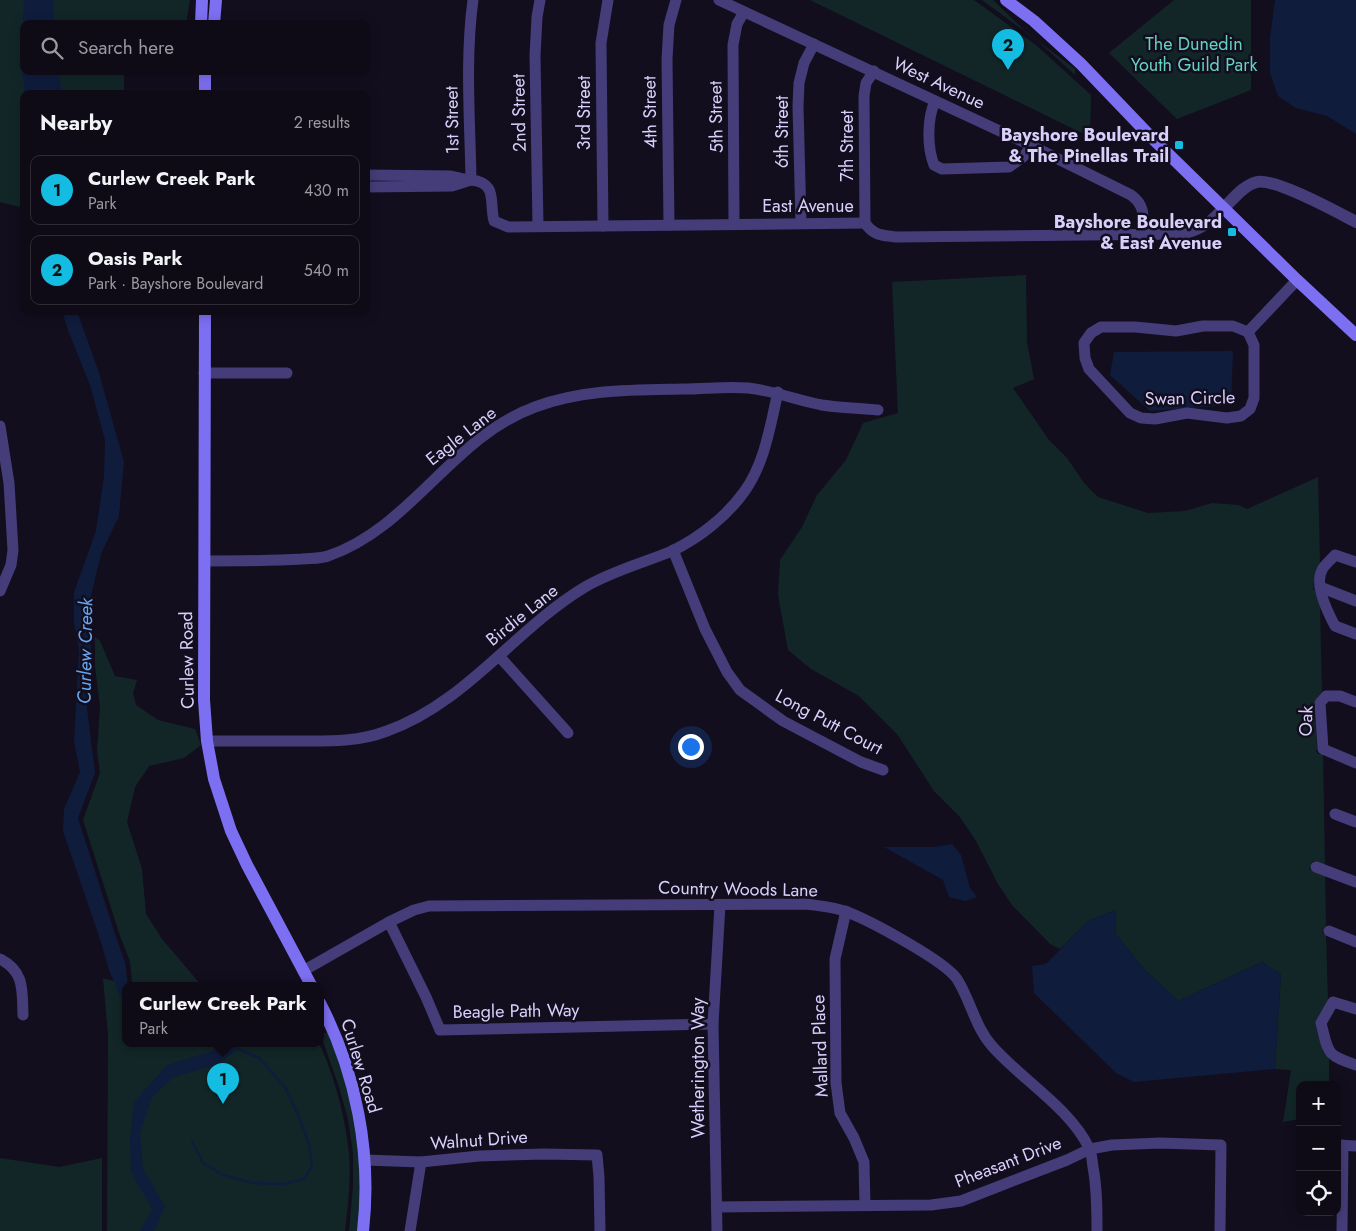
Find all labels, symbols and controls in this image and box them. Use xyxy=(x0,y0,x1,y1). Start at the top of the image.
search box xyxy=(20,20,370,75)
pin: 2 xyxy=(992,29,1024,70)
park label: The Dunedin Youth Guild Park xyxy=(1131,31,1257,78)
icon: search xyxy=(38,34,66,62)
text: Search here xyxy=(78,34,174,61)
street label: West Avenue xyxy=(889,50,989,116)
street label: 2nd Street xyxy=(505,73,533,152)
street label: 3rd Street xyxy=(571,75,597,150)
street label: 4th Street xyxy=(636,75,664,149)
street label: 5th Street xyxy=(702,80,730,153)
street label: 1st Street xyxy=(438,85,466,154)
street label: 6th Street xyxy=(769,95,795,168)
text: Nearby xyxy=(40,108,112,138)
street label: 7th Street xyxy=(834,110,860,182)
text: 2 results xyxy=(294,111,350,134)
place label: Bayshore Boulevard & The Pinellas Trail xyxy=(1001,122,1169,169)
marker: Bayshore Boulevard & The Pinellas Trail xyxy=(1173,139,1185,151)
text: Curlew Creek Park xyxy=(88,165,256,192)
text: 1 xyxy=(53,179,61,202)
text: 430 m xyxy=(304,179,349,202)
text: Park xyxy=(88,192,117,215)
street label: East Avenue xyxy=(762,193,854,219)
place label: Bayshore Boulevard & East Avenue xyxy=(1054,209,1222,256)
marker: Bayshore Boulevard & East Avenue xyxy=(1226,226,1238,238)
text: Oasis Park xyxy=(88,245,182,272)
text: 2 xyxy=(52,259,62,282)
text: 540 m xyxy=(304,259,349,282)
text: Park · Bayshore Boulevard xyxy=(88,272,263,295)
street label: Swan Circle xyxy=(1145,384,1235,412)
street label: Eagle Lane xyxy=(420,400,502,472)
street label: Birdie Lane xyxy=(480,578,564,652)
water label: Curlew Creek xyxy=(71,597,99,704)
street label: Curlew Road xyxy=(173,611,201,709)
street label: Long Putt Court xyxy=(771,683,888,762)
street label: Oak xyxy=(1292,705,1320,737)
your location xyxy=(678,734,704,760)
street label: Country Woods Lane xyxy=(658,875,818,903)
popup xyxy=(122,982,324,1047)
text: Curlew Creek Park xyxy=(139,990,307,1017)
street label: Mallard Place xyxy=(805,994,835,1098)
street label: Beagle Path Way xyxy=(452,997,580,1025)
street label: Wetherington Way xyxy=(685,998,711,1138)
street label: Curlew Road xyxy=(334,1016,388,1116)
text: Park xyxy=(139,1017,168,1040)
pin: 1 xyxy=(207,1063,239,1104)
map controls xyxy=(1296,1081,1341,1216)
button: + xyxy=(1296,1081,1341,1126)
street label: Walnut Drive xyxy=(429,1124,529,1156)
button: − xyxy=(1296,1126,1341,1171)
street label: Pheasant Drive xyxy=(951,1130,1065,1194)
button: locate xyxy=(1296,1171,1341,1216)

